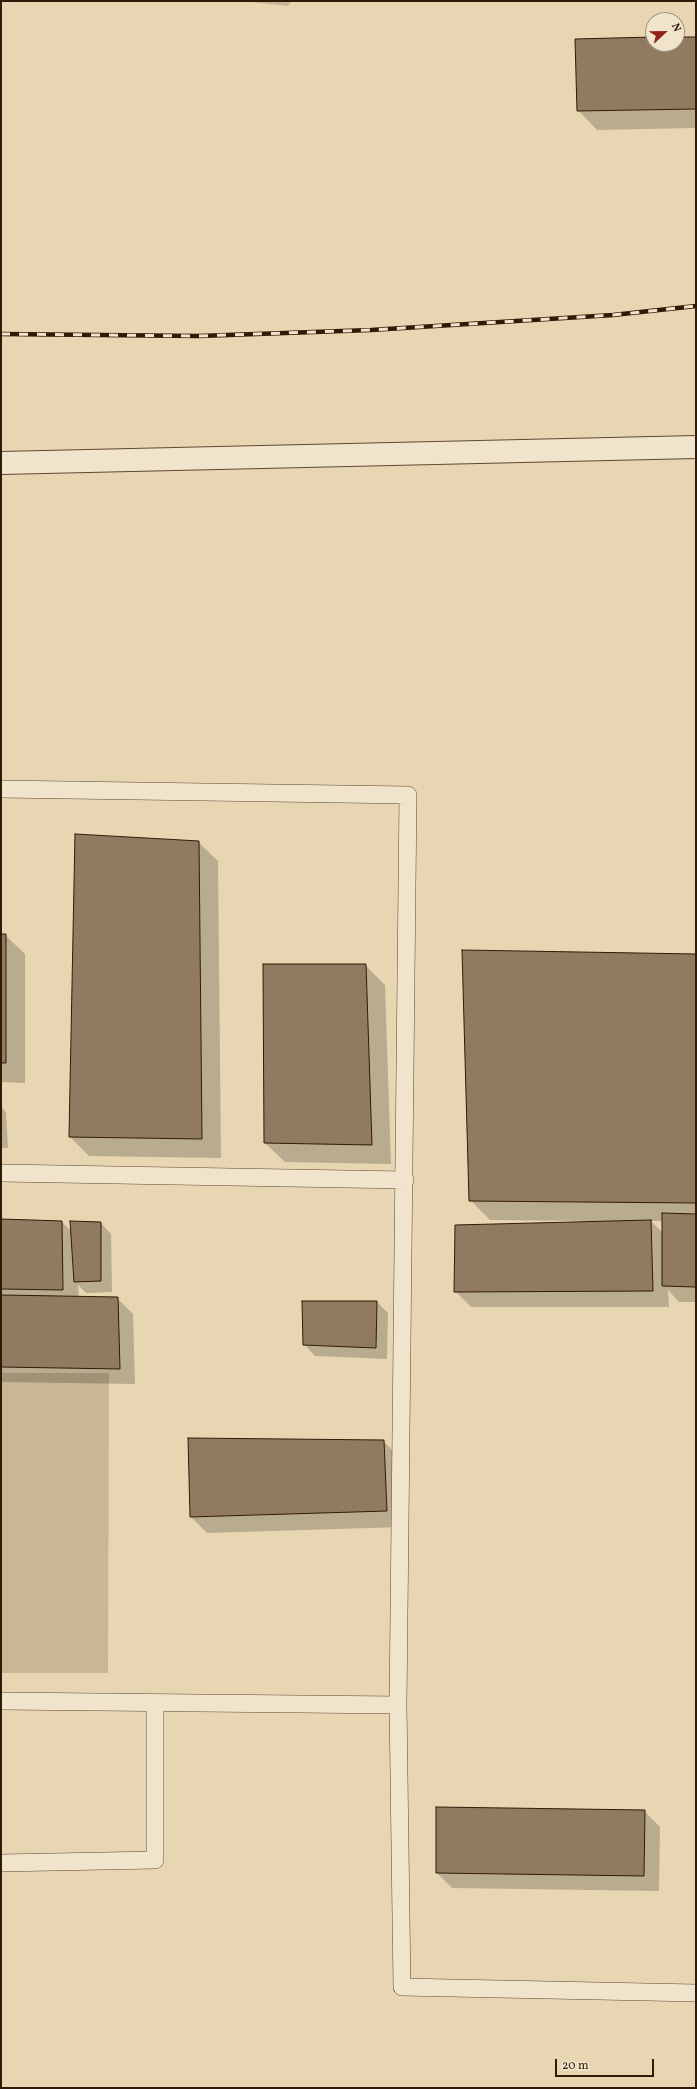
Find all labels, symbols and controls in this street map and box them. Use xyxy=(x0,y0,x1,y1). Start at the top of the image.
north arrow xyxy=(645,12,685,52)
text: N xyxy=(667,21,684,34)
scale bar xyxy=(557,2051,656,2077)
text: 20 m xyxy=(562,2058,589,2074)

